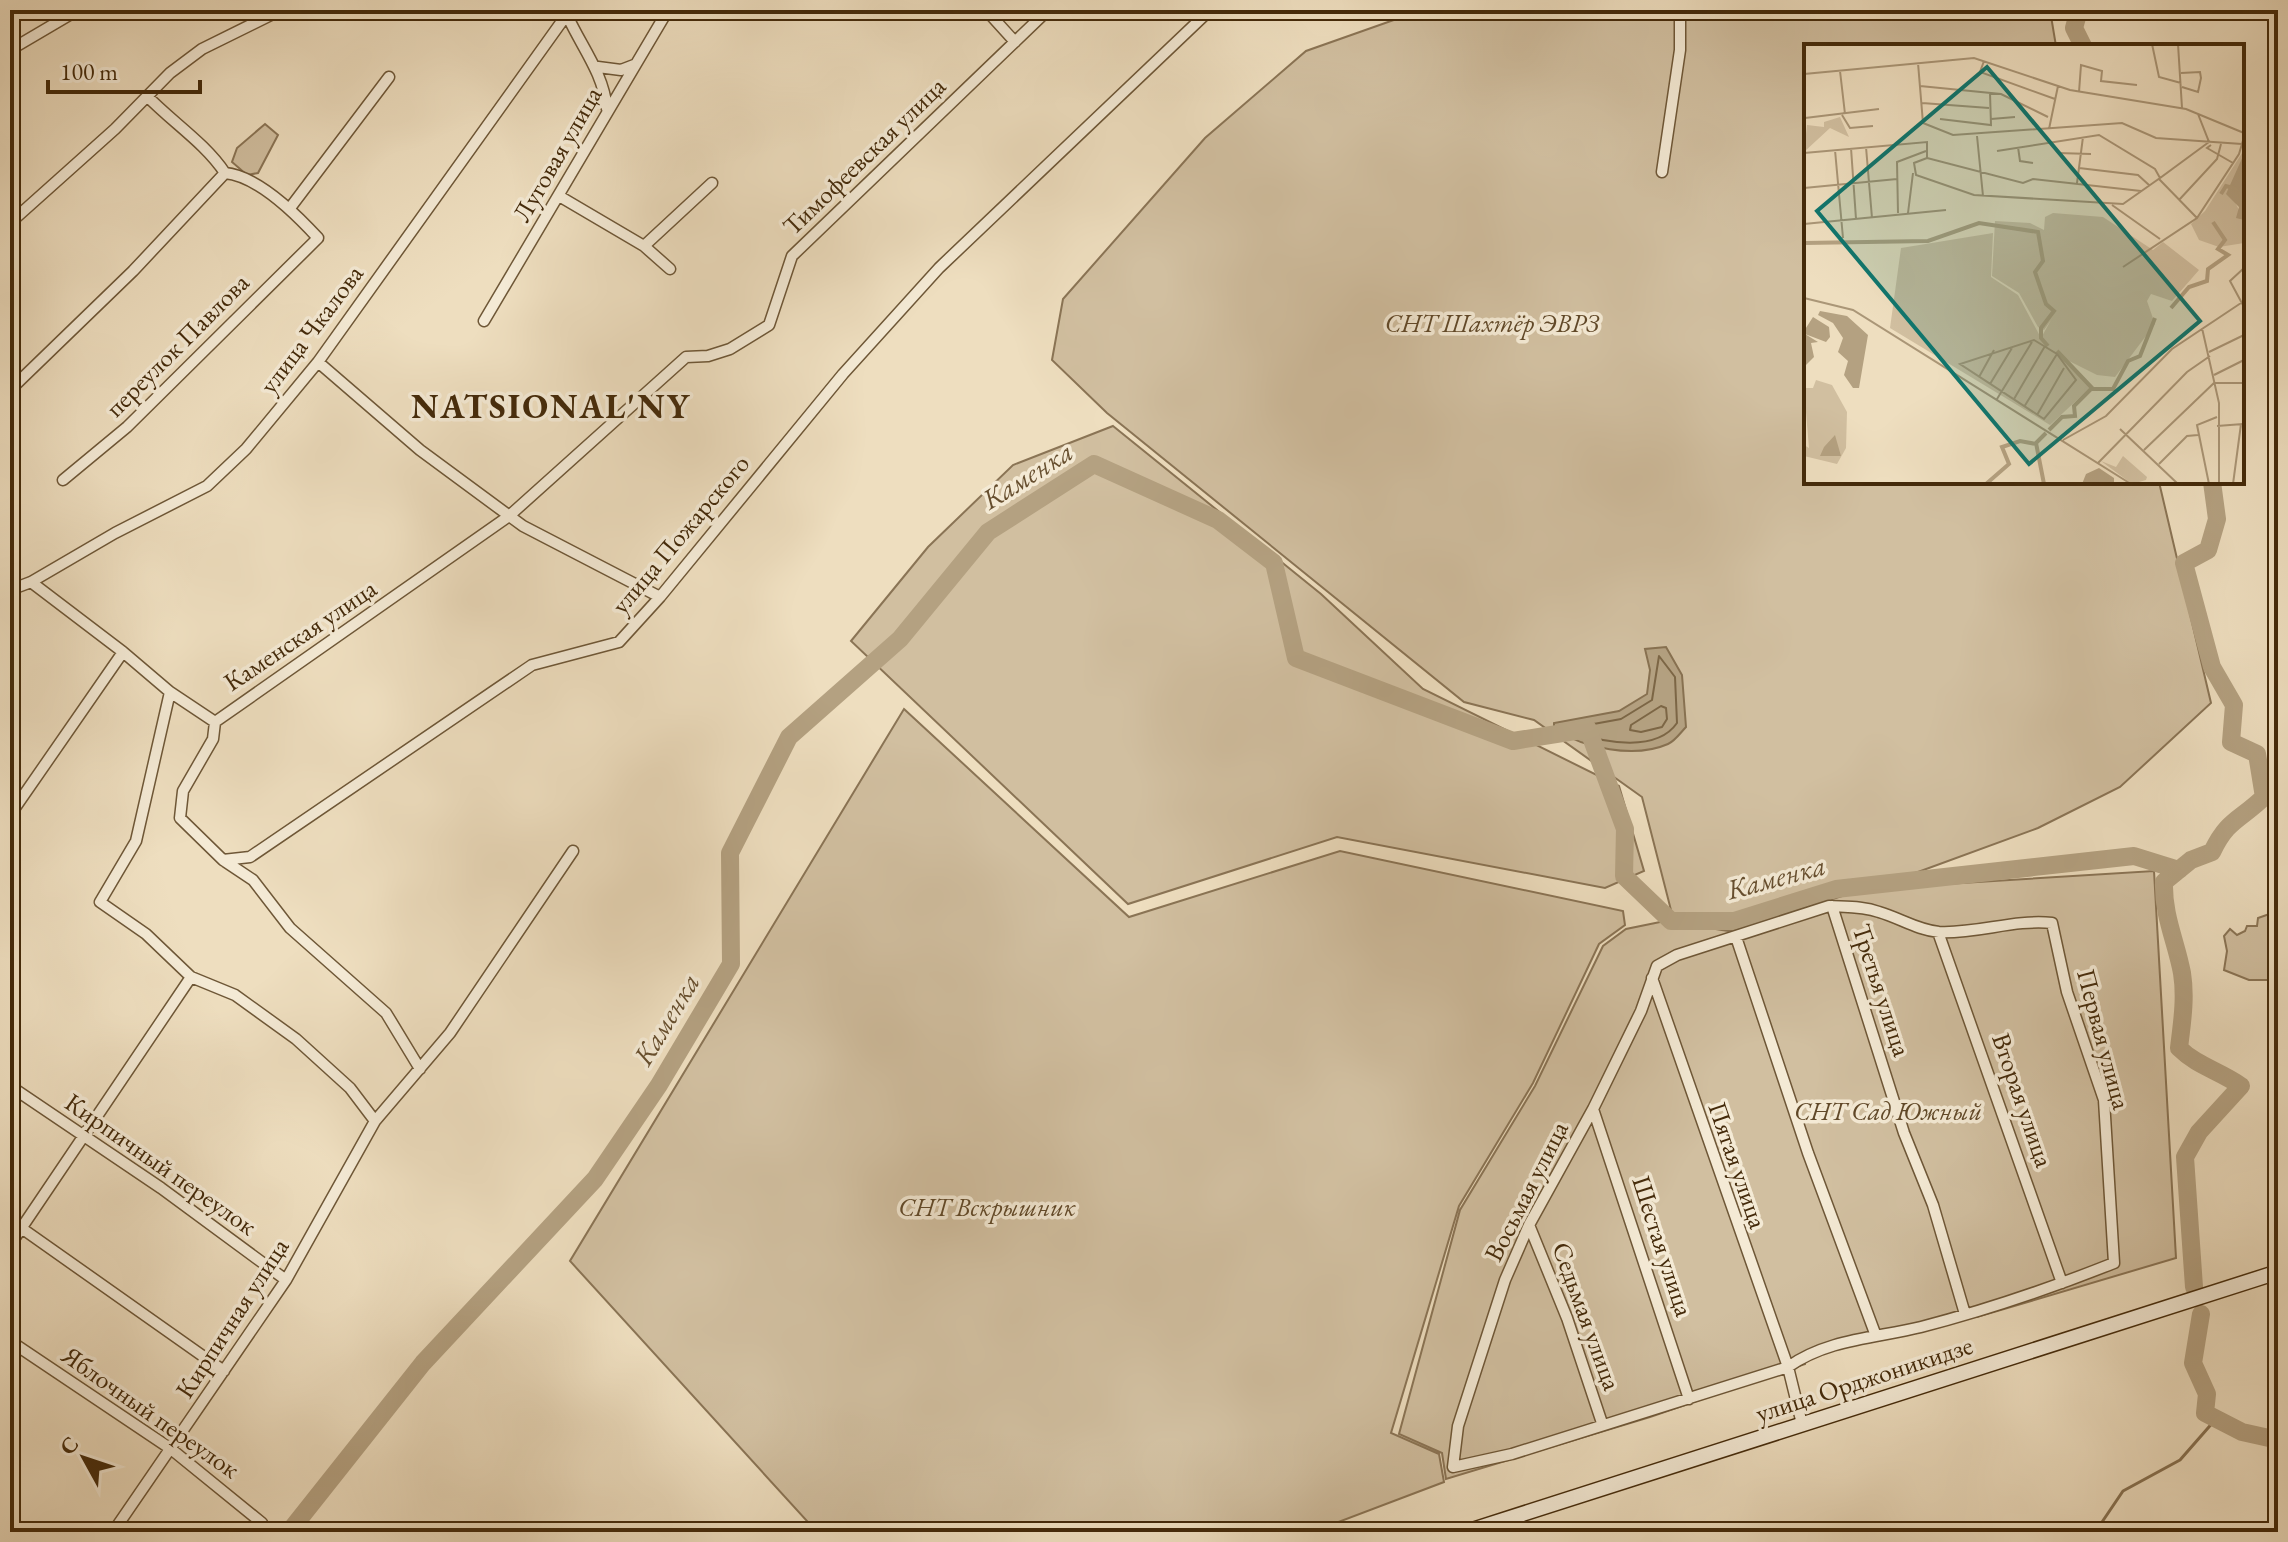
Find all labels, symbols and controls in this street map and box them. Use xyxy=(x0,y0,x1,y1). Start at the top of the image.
scale bar xyxy=(48,44,200,94)
inset map xyxy=(1804,44,2244,484)
text: 100 m xyxy=(60,56,118,87)
street label: Тимофеевская улица xyxy=(775,69,953,243)
street label: Луговая улица xyxy=(505,80,610,228)
street label: улица Чкалова xyxy=(251,257,371,400)
street label: переулок Павлова xyxy=(98,265,257,424)
park label: СНТ Шахтёр ЭВРЗ xyxy=(1385,306,1600,340)
district label: NATSIONAL'NY xyxy=(411,384,691,428)
water label: Каменка xyxy=(974,433,1079,518)
street label: улица Пожарского xyxy=(603,447,757,621)
street label: Каменская улица xyxy=(217,571,384,699)
water label: Каменка xyxy=(1722,847,1829,908)
street label: Третья улица xyxy=(1845,920,1920,1061)
street label: Первая улица xyxy=(2069,965,2139,1114)
water label: Каменка xyxy=(624,966,707,1072)
street label: Вторая улица xyxy=(1984,1028,2062,1172)
street label: Кирпичный переулок xyxy=(58,1085,264,1243)
park label: СНТ Сад Южный xyxy=(1794,1094,1982,1128)
street label: Пятая улица xyxy=(1700,1097,1776,1233)
street label: Восьмая улица xyxy=(1476,1115,1576,1267)
street label: Шестая улица xyxy=(1624,1171,1702,1321)
park label: СНТ Вскрышник xyxy=(898,1190,1076,1224)
street label: Кирпичная улица xyxy=(168,1231,297,1405)
street label: Седьмая улица xyxy=(1545,1237,1630,1395)
street label: улица Орджоникидзе xyxy=(1751,1328,1977,1430)
street label: Яблочный переулок xyxy=(55,1337,247,1486)
north arrow xyxy=(44,1418,124,1498)
text: С xyxy=(53,1430,85,1461)

